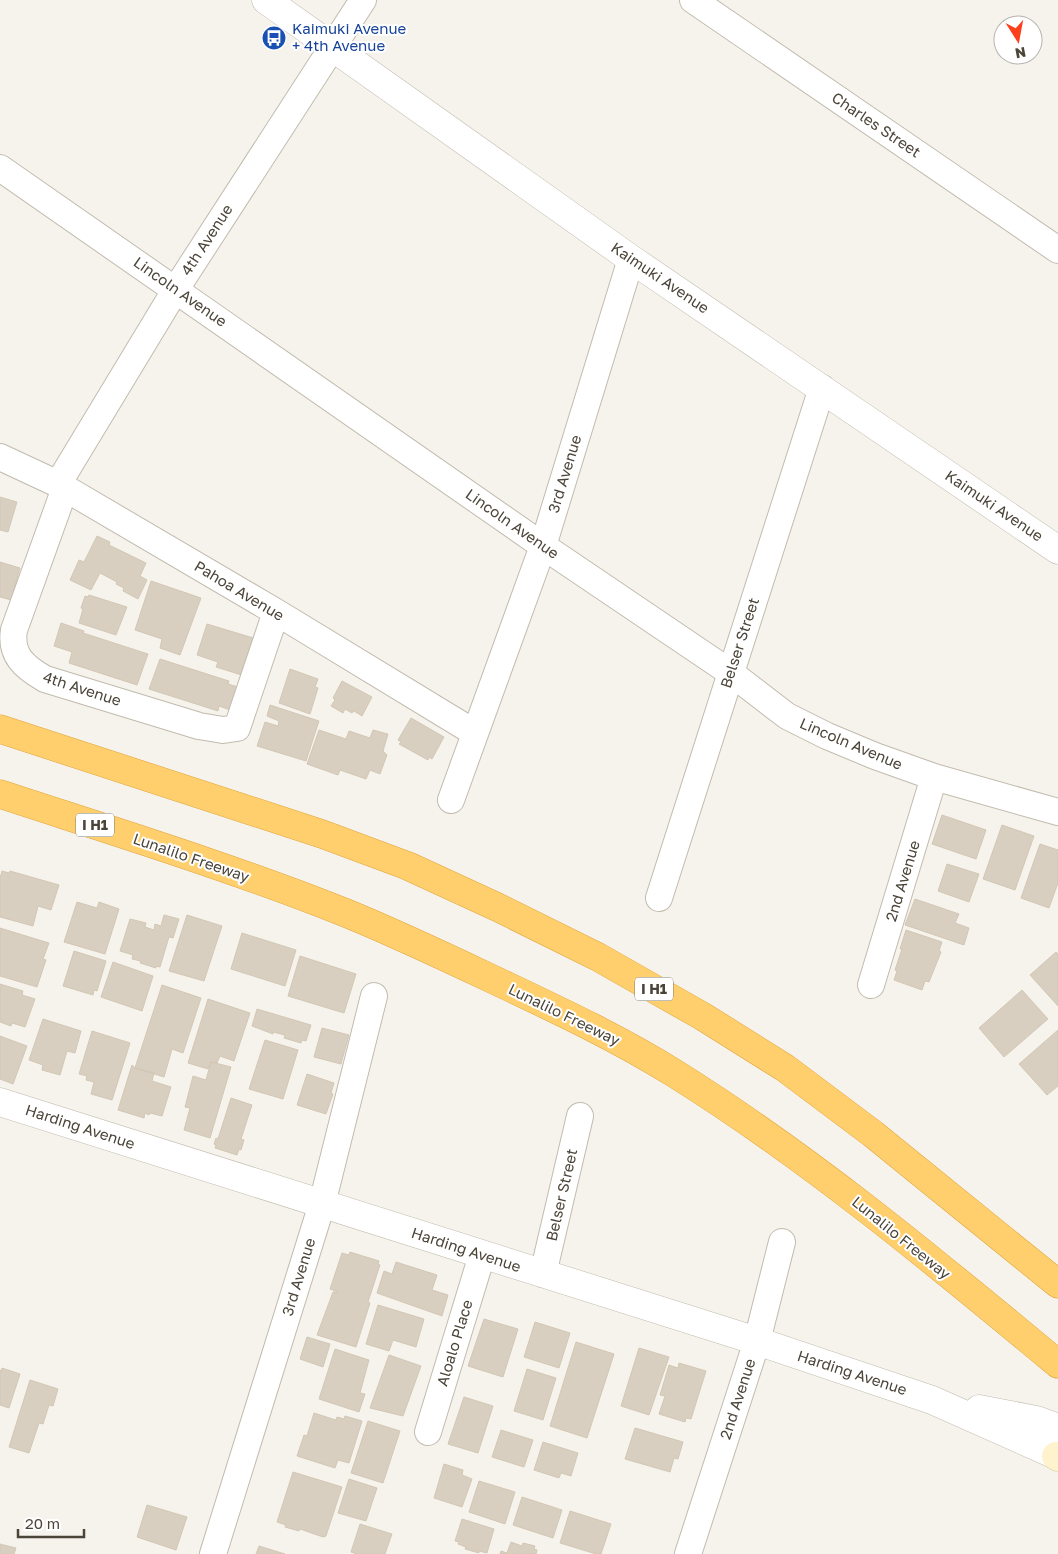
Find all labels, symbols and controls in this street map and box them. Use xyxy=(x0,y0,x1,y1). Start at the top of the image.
north arrow xyxy=(993,15,1043,65)
place label: Kaimuki Avenue + 4th Avenue xyxy=(292,19,407,54)
bus stop icon: Kaimuki Avenue + 4th Avenue xyxy=(261,25,287,51)
text: N xyxy=(1014,44,1027,63)
street label: Charles Street xyxy=(829,88,924,160)
street label: 4th Avenue xyxy=(177,200,236,278)
street label: Kaimuki Avenue xyxy=(608,238,713,317)
street label: Lincoln Avenue xyxy=(130,252,231,330)
street label: 3rd Avenue xyxy=(544,432,584,515)
street label: Kaimuki Avenue xyxy=(942,466,1047,545)
street label: Lincoln Avenue xyxy=(462,484,563,562)
street label: Pahoa Avenue xyxy=(191,556,288,624)
street label: Belser Street xyxy=(716,595,762,690)
street label: 4th Avenue xyxy=(41,667,124,709)
street label: Lincoln Avenue xyxy=(797,713,906,773)
road number: I H1 xyxy=(76,814,114,836)
street label: Lunalilo Freeway xyxy=(131,829,252,886)
street label: 2nd Avenue xyxy=(881,838,923,923)
road number: I H1 xyxy=(635,978,673,1001)
street label: Lunalilo Freeway xyxy=(506,979,624,1049)
street label: Harding Avenue xyxy=(23,1100,138,1152)
street label: Belser Street xyxy=(542,1147,580,1243)
street label: Lunalilo Freeway xyxy=(849,1192,955,1283)
street label: Harding Avenue xyxy=(409,1223,524,1275)
street label: 3rd Avenue xyxy=(278,1235,318,1318)
street label: Aloalo Place xyxy=(432,1297,476,1388)
street label: Harding Avenue xyxy=(795,1346,910,1398)
street label: 2nd Avenue xyxy=(716,1356,759,1441)
scale bar xyxy=(18,1506,84,1538)
text: 20 m xyxy=(25,1514,60,1532)

